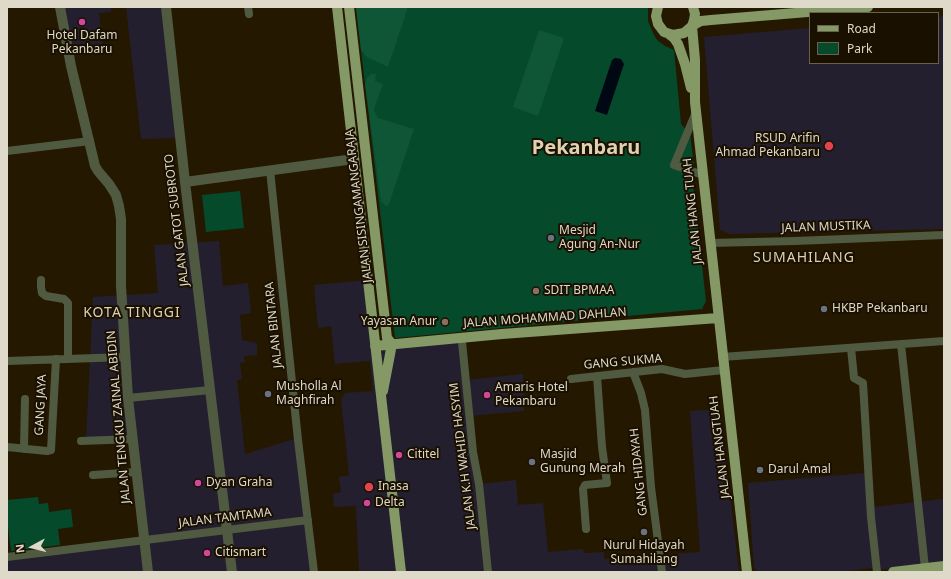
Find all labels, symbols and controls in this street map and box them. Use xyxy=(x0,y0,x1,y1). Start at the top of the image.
legend xyxy=(809,12,939,64)
marker: Hotel Dafam Pekanbaru xyxy=(77,17,87,27)
text: Road xyxy=(847,20,876,37)
place label: Hotel Dafam Pekanbaru xyxy=(46,29,118,57)
text: Park xyxy=(847,40,872,57)
street label: JALAN SISINGAMANGARAJA xyxy=(342,128,376,284)
place label: RSUD Arifin Ahmad Pekanbaru xyxy=(715,132,820,160)
district label: Pekanbaru xyxy=(532,136,640,160)
marker: RSUD Arifin Ahmad Pekanbaru xyxy=(823,140,835,152)
street label: JALAN GATOT SUBROTO xyxy=(162,153,192,287)
street label: JALAN HANG TUAH xyxy=(680,157,706,265)
street label: JALAN MUSTIKA xyxy=(781,218,871,236)
place label: Mesjid Agung An-Nur xyxy=(559,224,640,252)
marker: Mesjid Agung An-Nur xyxy=(546,233,556,243)
district label: SUMAHILANG xyxy=(753,250,855,266)
street label: JALAN BINTARA xyxy=(262,281,286,369)
place label: SDIT BPMAA xyxy=(544,284,614,298)
marker: SDIT BPMAA xyxy=(531,286,541,296)
place label: HKBP Pekanbaru xyxy=(832,302,928,316)
marker: HKBP Pekanbaru xyxy=(819,304,829,314)
district label: KOTA TINGGI xyxy=(83,305,181,321)
street label: JALAN MOHAMMAD DAHLAN xyxy=(463,305,627,331)
place label: Yayasan Anur xyxy=(361,315,437,329)
marker: Yayasan Anur xyxy=(440,317,450,327)
street label: JALAN TENGKU ZAINAL ABIDIN xyxy=(104,330,134,504)
street label: GANG SUKMA xyxy=(583,351,663,373)
street label: GANG JAYA xyxy=(32,374,50,436)
place label: Musholla Al Maghfirah xyxy=(276,380,342,408)
place label: Amaris Hotel Pekanbaru xyxy=(495,381,568,409)
street label: JALAN K.H WAHID HASYIM xyxy=(447,382,479,530)
marker: Musholla Al Maghfirah xyxy=(263,389,273,399)
marker: Amaris Hotel Pekanbaru xyxy=(482,390,492,400)
street label: JALAN HANGTUAH xyxy=(707,395,733,499)
street label: GANG HIDAYAH xyxy=(627,427,651,517)
place label: Cititel xyxy=(407,448,439,462)
place label: Masjid Gunung Merah xyxy=(540,448,625,476)
marker: Cititel xyxy=(394,450,404,460)
marker: Masjid Gunung Merah xyxy=(527,457,537,467)
place label: Darul Amal xyxy=(768,463,831,477)
marker: Darul Amal xyxy=(755,465,765,475)
place label: Dyan Graha xyxy=(206,476,272,490)
marker: Dyan Graha xyxy=(193,478,203,488)
place label: Inasa xyxy=(378,480,409,494)
marker: Inasa xyxy=(363,481,375,493)
place label: Delta xyxy=(375,496,405,510)
marker: Delta xyxy=(362,498,372,508)
street label: JALAN TAMTAMA xyxy=(178,505,272,531)
north arrow xyxy=(12,527,52,567)
marker: Nurul Hidayah Sumahilang xyxy=(639,527,649,537)
place label: Nurul Hidayah Sumahilang xyxy=(603,539,685,567)
text: N xyxy=(12,543,28,554)
place label: Citismart xyxy=(215,546,266,560)
marker: Citismart xyxy=(202,548,212,558)

